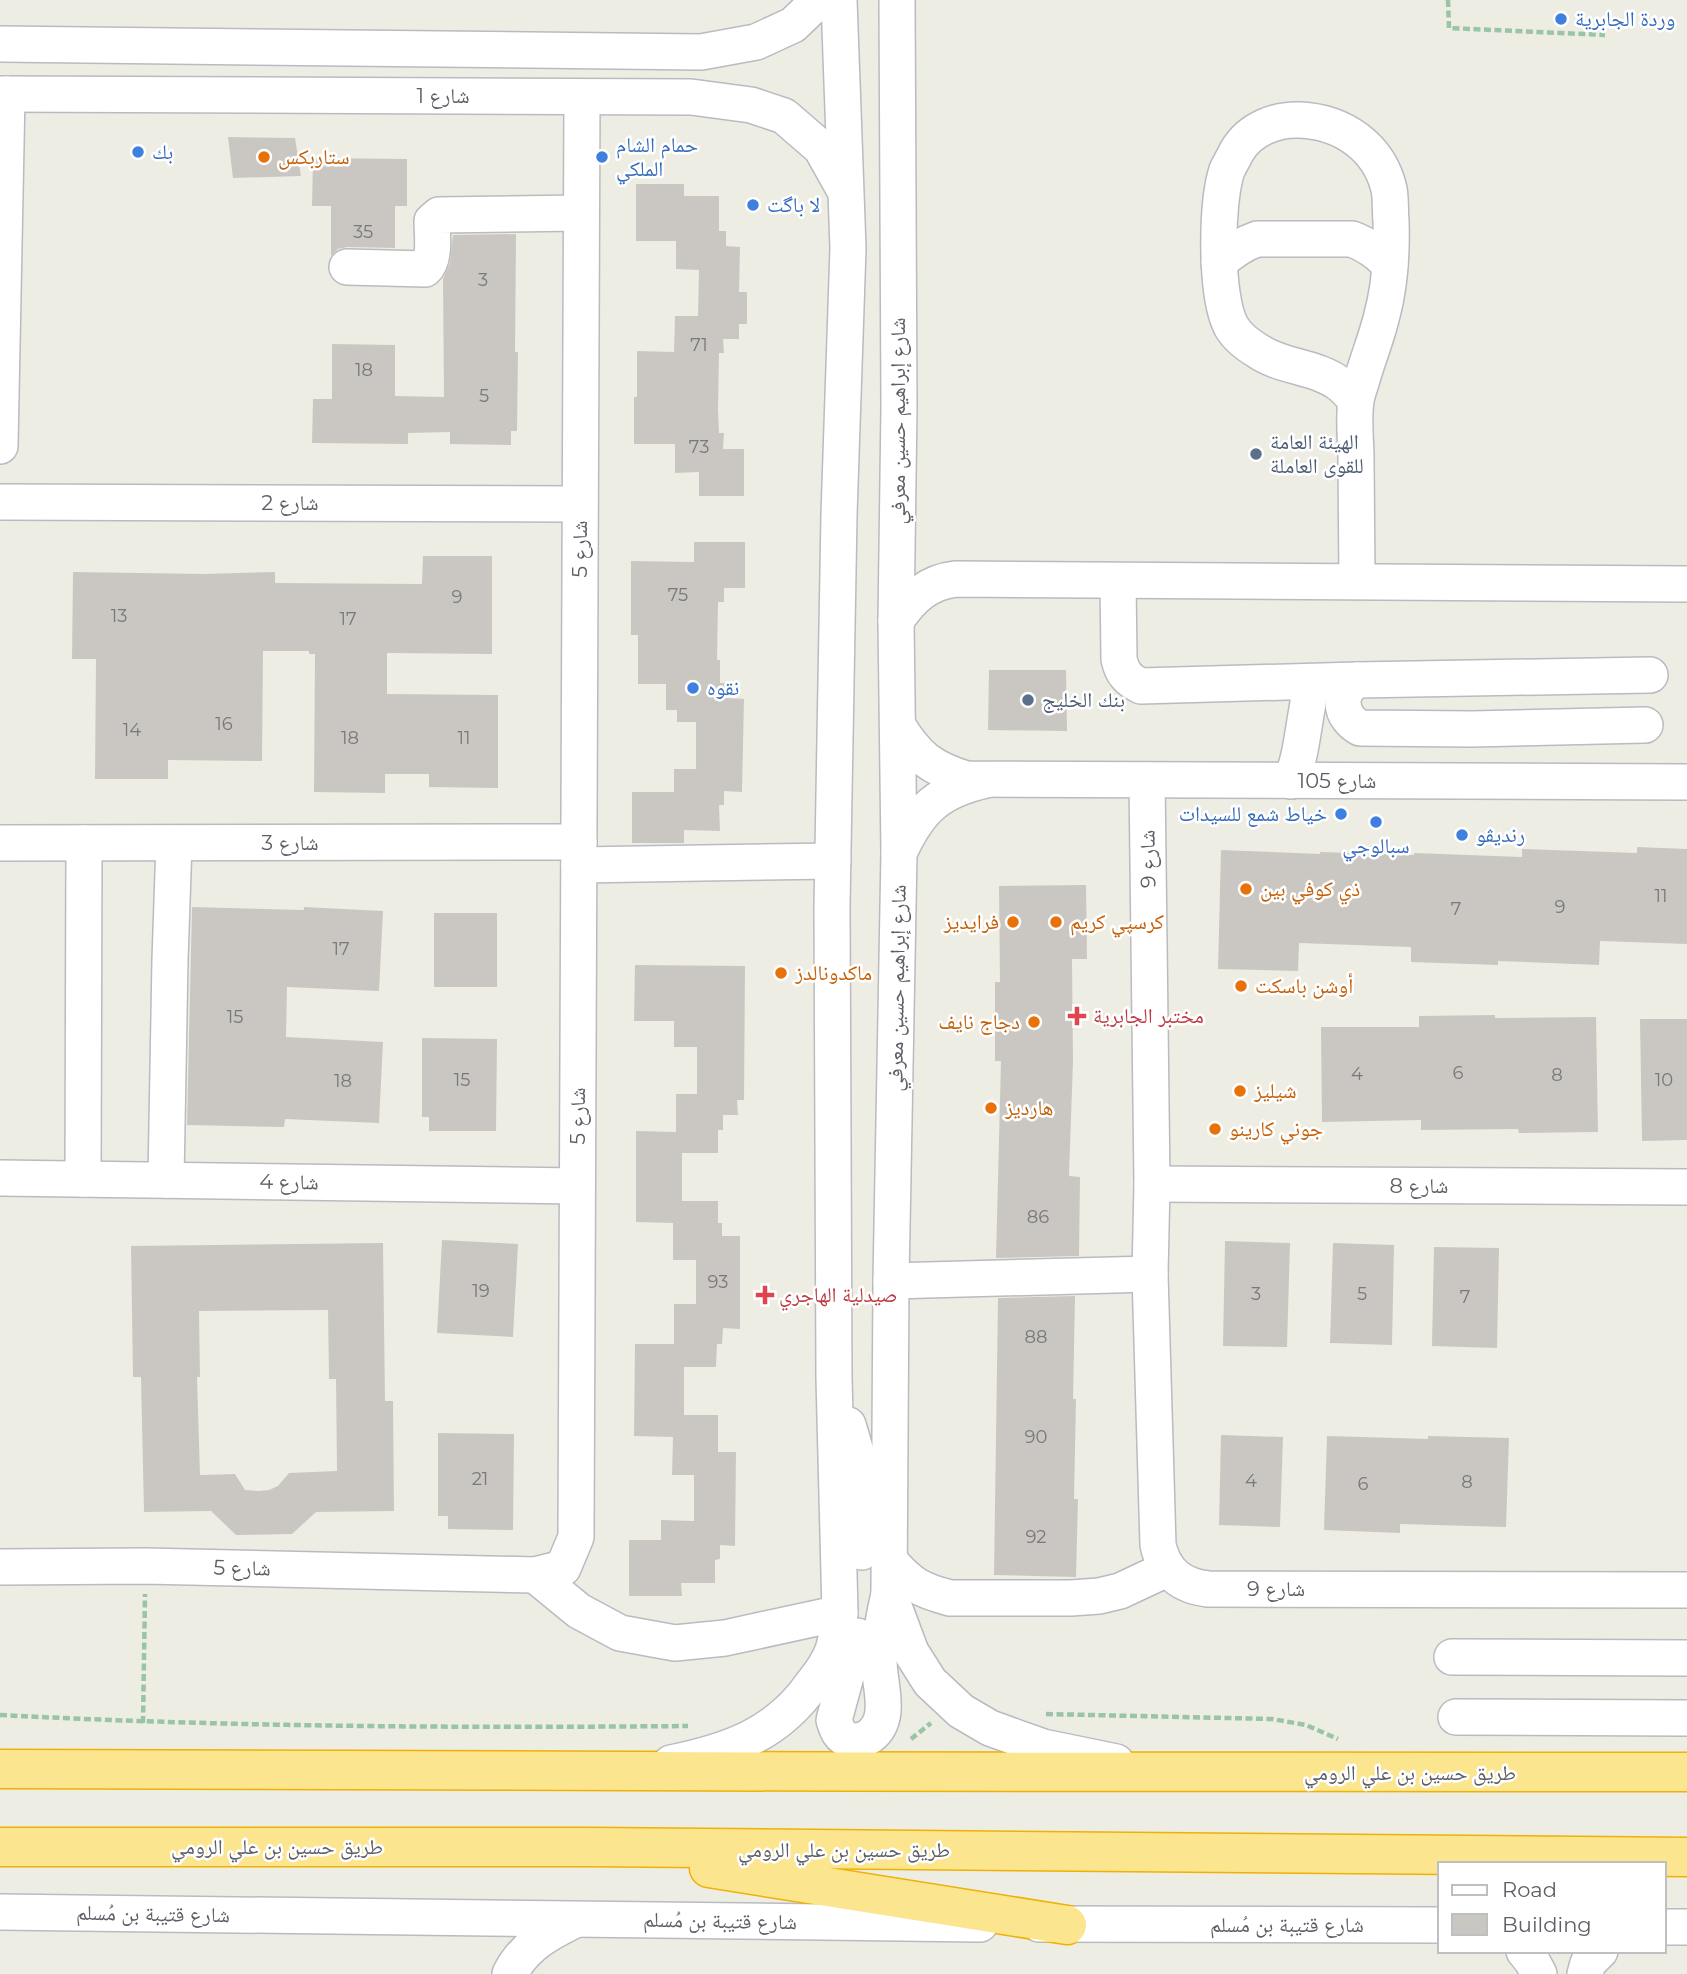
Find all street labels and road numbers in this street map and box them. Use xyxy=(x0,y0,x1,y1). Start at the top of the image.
street label: شارع 1 xyxy=(416,83,470,109)
street label: شارع إبراهيم حسين معرفي xyxy=(885,317,914,525)
street label: شارع 2 xyxy=(261,490,319,516)
street label: شارع 5 xyxy=(567,520,593,578)
street label: شارع 105 xyxy=(1298,768,1376,794)
street label: شارع 3 xyxy=(261,830,319,856)
street label: شارع 9 xyxy=(1134,830,1162,888)
street label: شارع إبراهيم حسين معرفي xyxy=(882,884,915,1092)
street label: شارع 5 xyxy=(565,1087,591,1145)
street label: شارع 4 xyxy=(259,1168,319,1196)
street label: شارع 8 xyxy=(1390,1173,1448,1199)
street label: شارع 5 xyxy=(213,1555,271,1581)
street label: شارع 9 xyxy=(1247,1576,1305,1602)
street label: طريق حسين بن علي الرومي xyxy=(1304,1760,1516,1789)
street label: طريق حسين بن علي الرومي xyxy=(171,1834,383,1863)
street label: طريق حسين بن علي الرومي xyxy=(738,1837,950,1866)
street label: شارع قتيبة بن مُسلم xyxy=(76,1900,230,1929)
street label: شارع قتيبة بن مُسلم xyxy=(643,1907,797,1936)
street label: شارع قتيبة بن مُسلم xyxy=(1210,1912,1364,1939)

